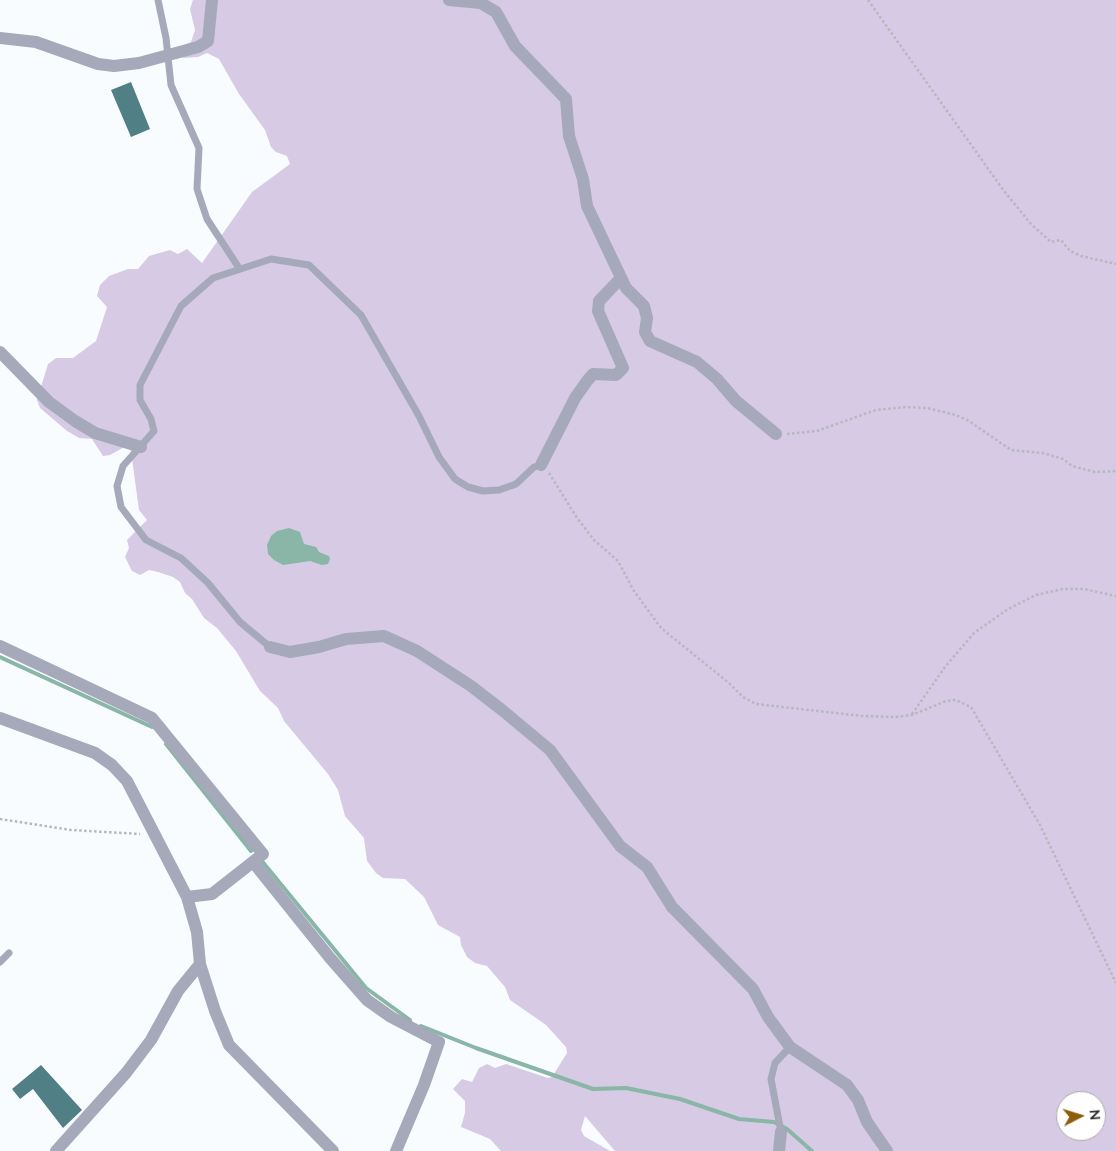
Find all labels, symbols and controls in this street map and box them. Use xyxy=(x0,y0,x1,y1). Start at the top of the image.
north arrow xyxy=(1056,1091,1106,1141)
text: N xyxy=(1086,1109,1104,1121)

